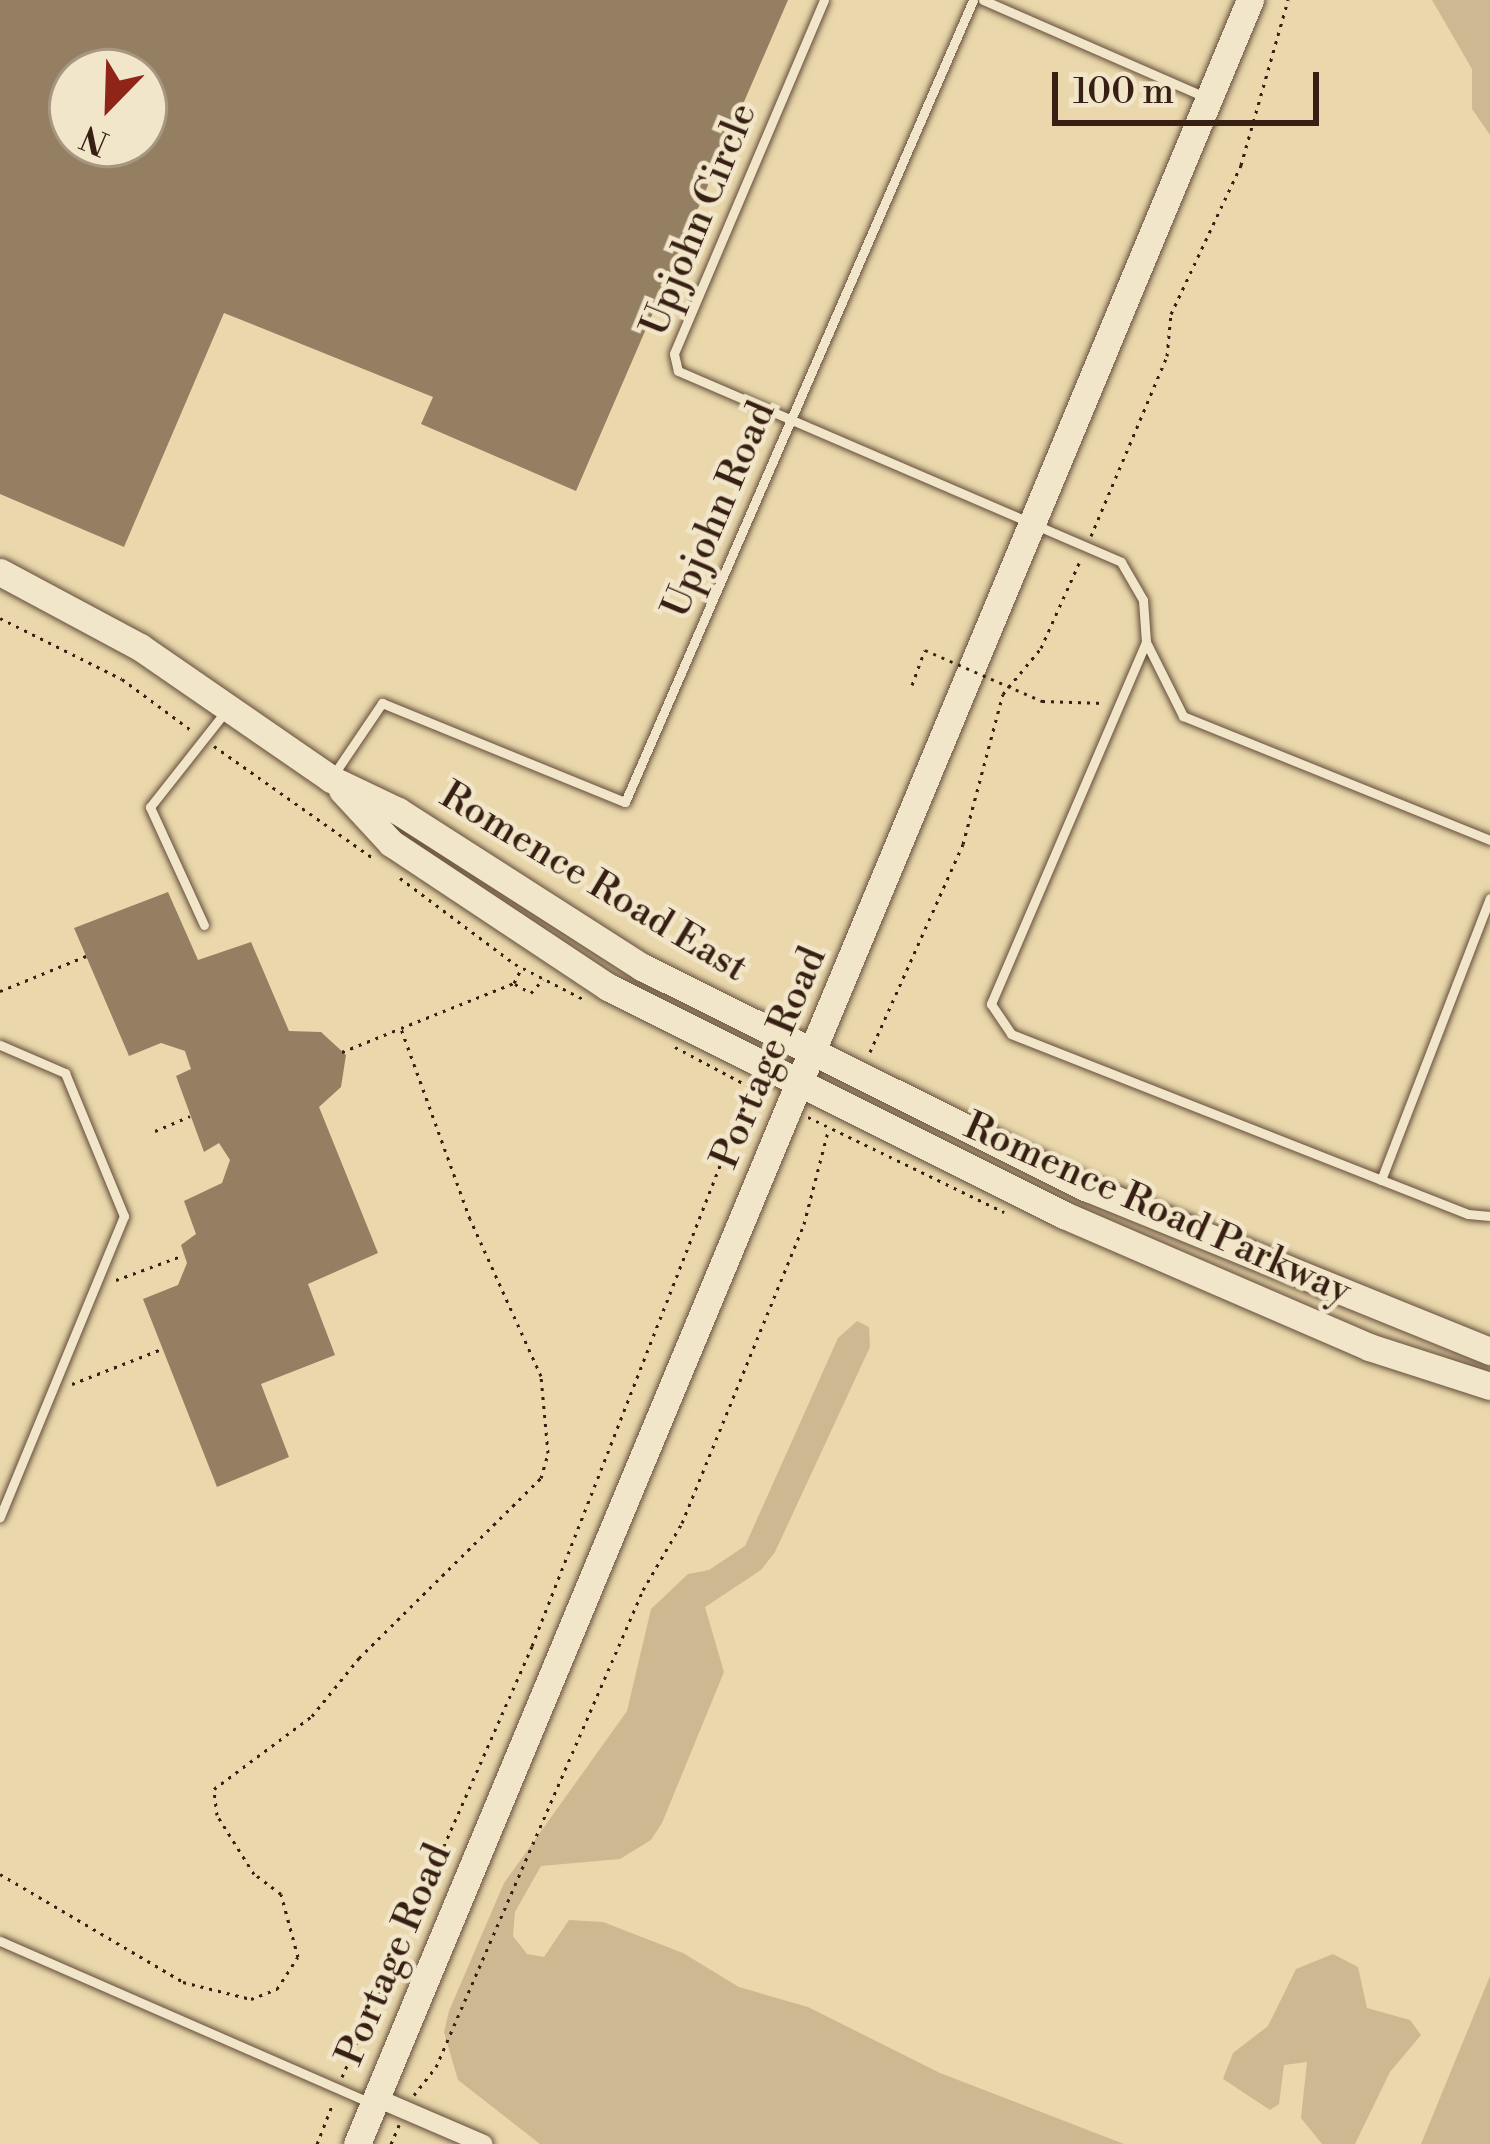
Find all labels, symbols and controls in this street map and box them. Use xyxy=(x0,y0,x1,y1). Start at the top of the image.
north arrow xyxy=(48,48,168,168)
scale bar xyxy=(1058,48,1325,122)
text: 100 m xyxy=(1073,70,1174,115)
street label: Upjohn Circle xyxy=(632,97,768,343)
text: N xyxy=(75,115,115,163)
street label: Upjohn Road xyxy=(653,395,787,625)
street label: Romence Road East xyxy=(431,773,755,993)
street label: Portage Road xyxy=(702,940,838,1176)
street label: Romence Road Parkway xyxy=(956,1104,1358,1316)
street label: Portage Road xyxy=(327,1837,463,2073)

